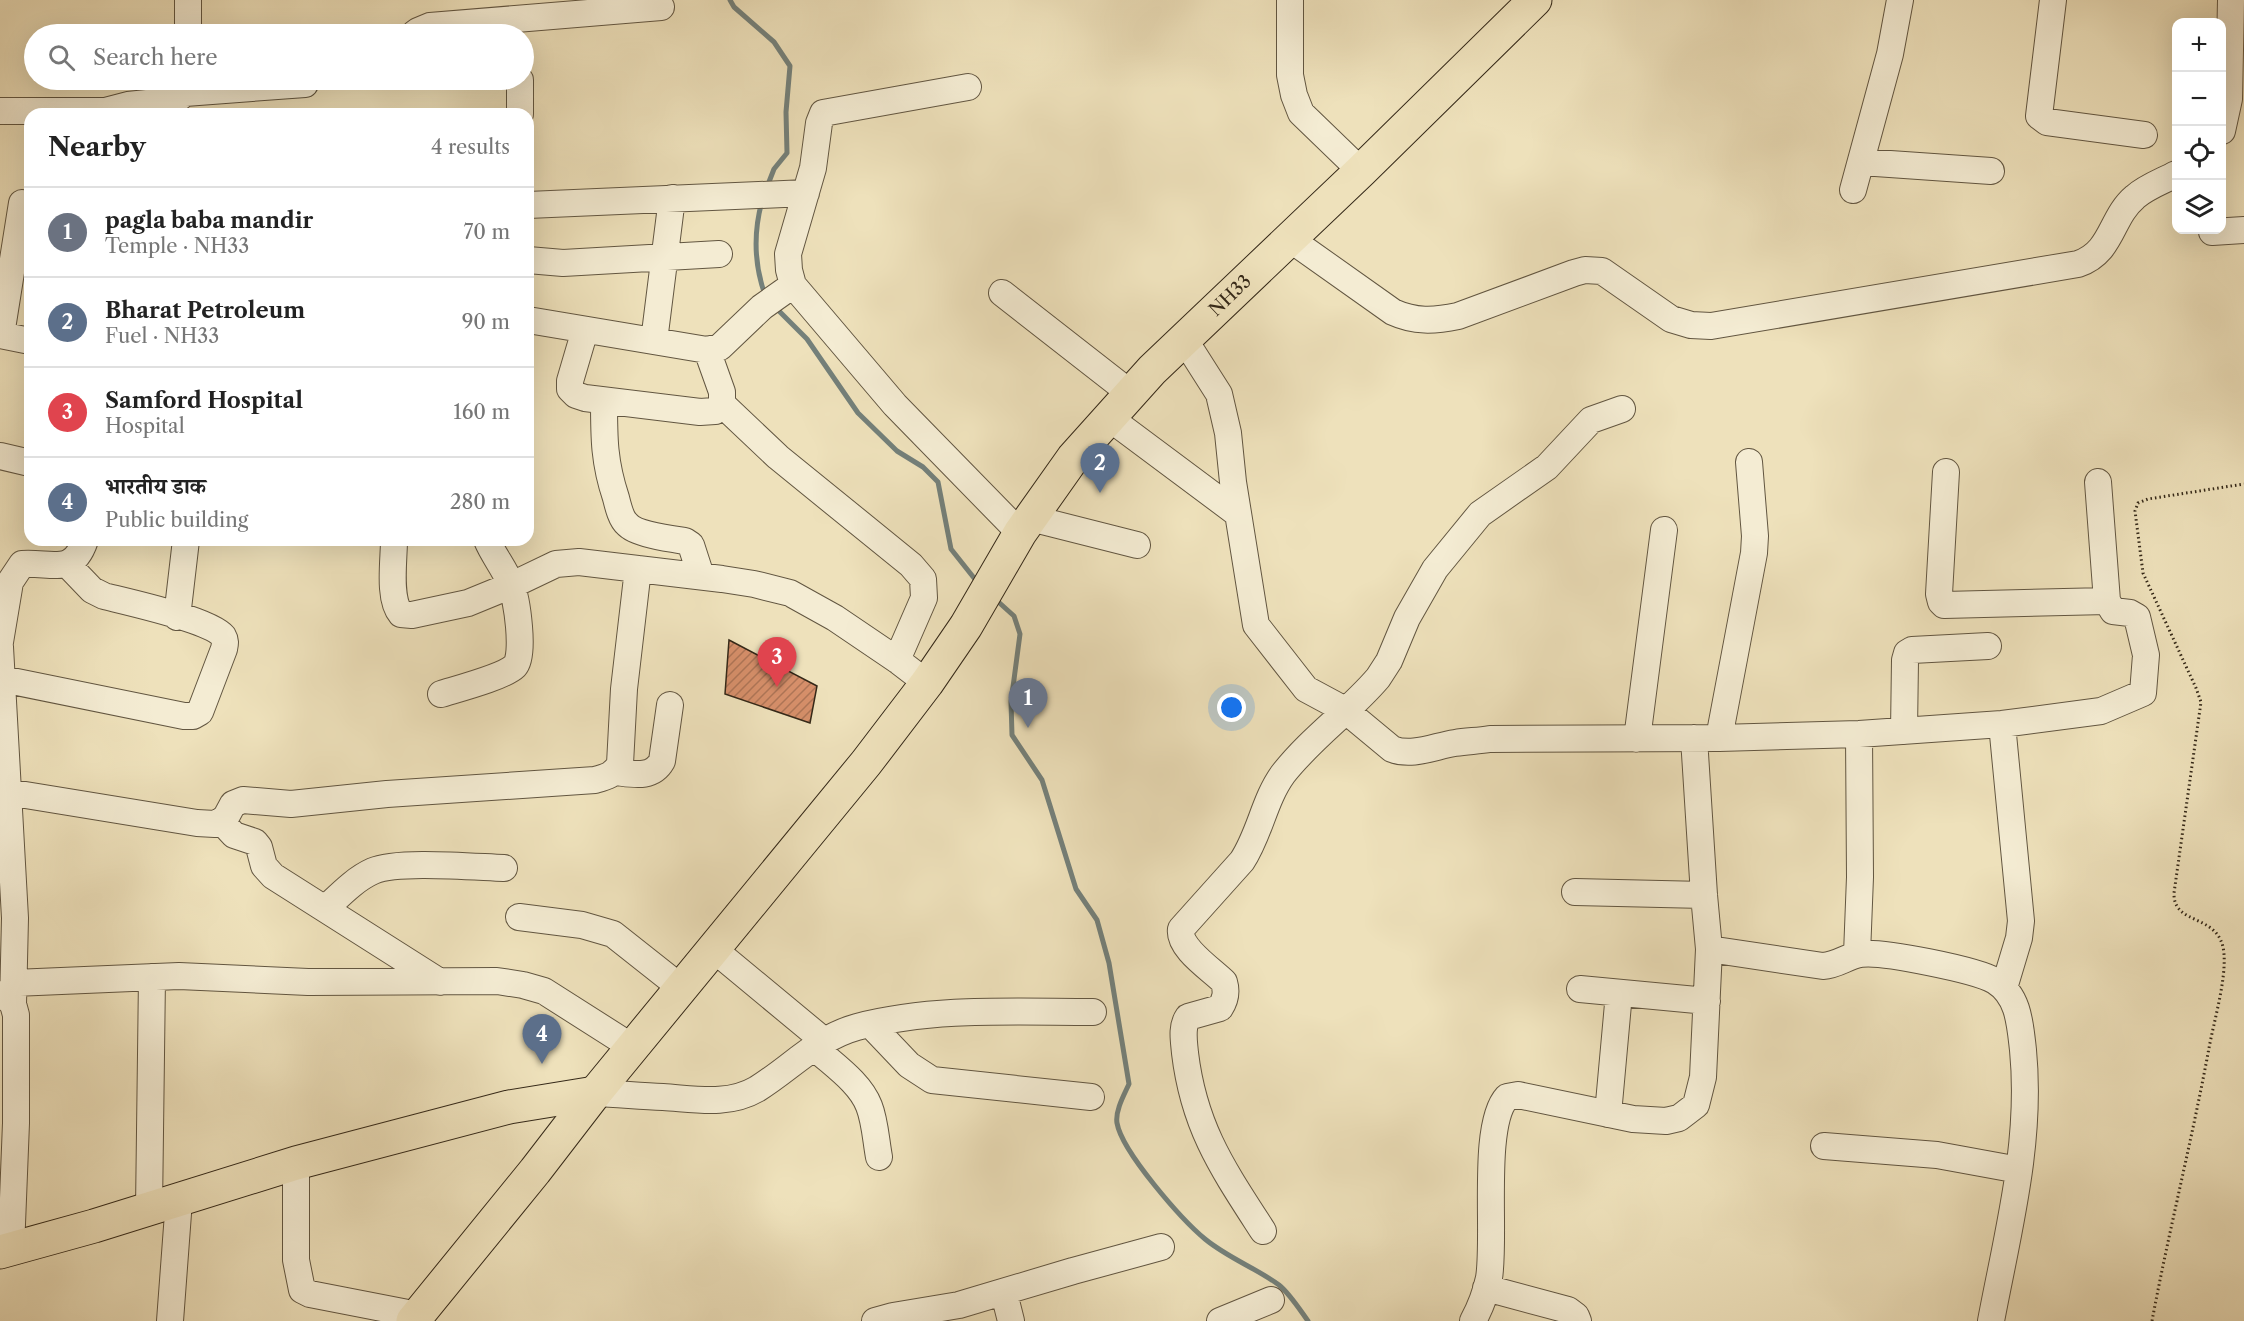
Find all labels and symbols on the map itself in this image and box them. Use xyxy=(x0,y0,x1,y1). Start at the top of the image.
street label: NH33 xyxy=(1204,270,1256,321)
pin: 2 xyxy=(1080,444,1120,493)
pin: 3 xyxy=(758,638,796,687)
pin: 1 xyxy=(1008,678,1048,728)
your location xyxy=(1217,693,1246,722)
pin: 4 xyxy=(522,1014,562,1064)

